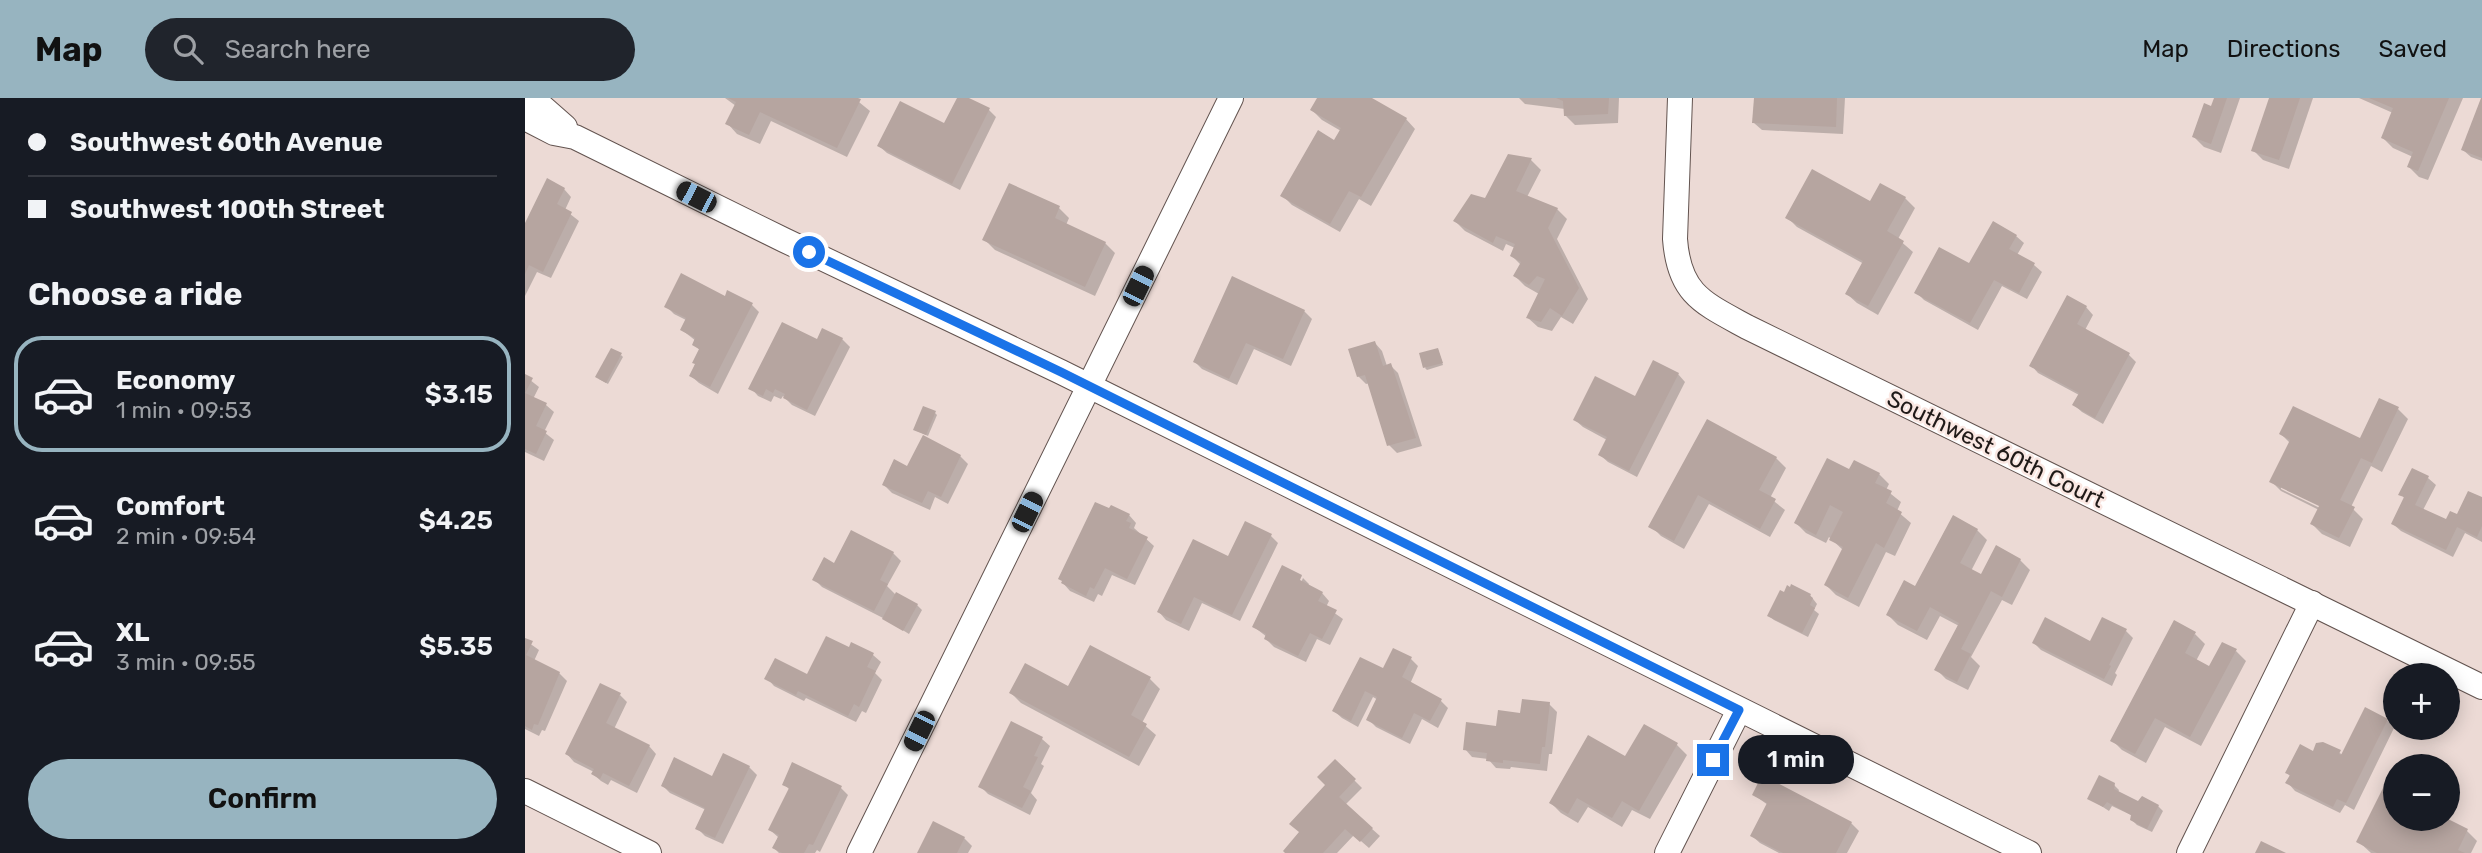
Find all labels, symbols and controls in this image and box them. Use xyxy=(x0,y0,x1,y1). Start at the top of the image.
search box xyxy=(145,18,635,81)
text: Map xyxy=(35,30,103,69)
icon: search xyxy=(169,30,207,68)
text: Search here xyxy=(225,34,370,65)
text: Map xyxy=(2142,35,2189,63)
text: Directions xyxy=(2227,35,2340,63)
text: Saved xyxy=(2378,35,2447,63)
text: Southwest 60th Avenue xyxy=(70,127,383,158)
car xyxy=(673,178,720,216)
text: Southwest 100th Street xyxy=(70,194,384,225)
route start xyxy=(793,236,825,268)
car xyxy=(1120,263,1157,309)
text: Choose a ride xyxy=(28,275,242,313)
icon: car xyxy=(32,363,95,426)
text: Economy xyxy=(116,365,235,396)
text: $3.15 xyxy=(425,379,493,410)
street label: Southwest 60th Court xyxy=(1883,384,2109,514)
text: 1 min · 09:53 xyxy=(116,396,252,424)
icon: car xyxy=(32,489,95,552)
car xyxy=(1009,489,1046,535)
text: Comfort xyxy=(116,491,225,522)
text: $4.25 xyxy=(419,505,493,536)
text: 2 min · 09:54 xyxy=(116,522,256,550)
icon: car xyxy=(32,615,95,678)
text: XL xyxy=(116,617,149,648)
text: $5.35 xyxy=(419,631,493,662)
text: 3 min · 09:55 xyxy=(116,648,256,676)
map controls xyxy=(2383,663,2460,831)
button: + xyxy=(2383,663,2460,740)
car xyxy=(901,708,938,754)
callout: 1 min xyxy=(1737,736,1853,784)
route end xyxy=(1697,744,1729,776)
text: 1 min xyxy=(1767,745,1825,773)
button: − xyxy=(2383,754,2460,831)
button: Confirm xyxy=(28,759,497,839)

